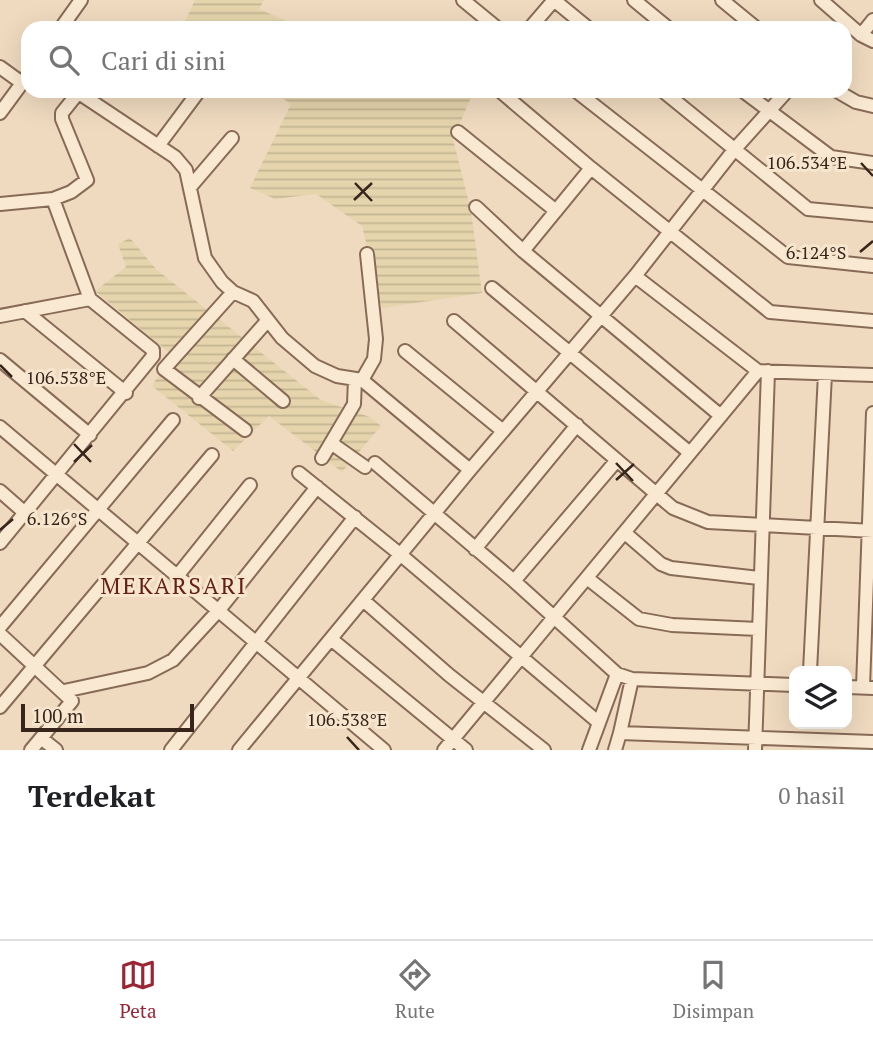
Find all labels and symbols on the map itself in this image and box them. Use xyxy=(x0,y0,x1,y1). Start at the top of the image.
text: 106.534°E xyxy=(767,150,847,174)
text: 6.124°S xyxy=(786,240,846,264)
text: 106.538°E xyxy=(26,365,106,389)
text: 6.126°S xyxy=(27,506,87,530)
district label: MEKARSARI xyxy=(101,570,247,601)
scale bar xyxy=(21,701,194,733)
text: 106.538°E xyxy=(307,707,387,731)

